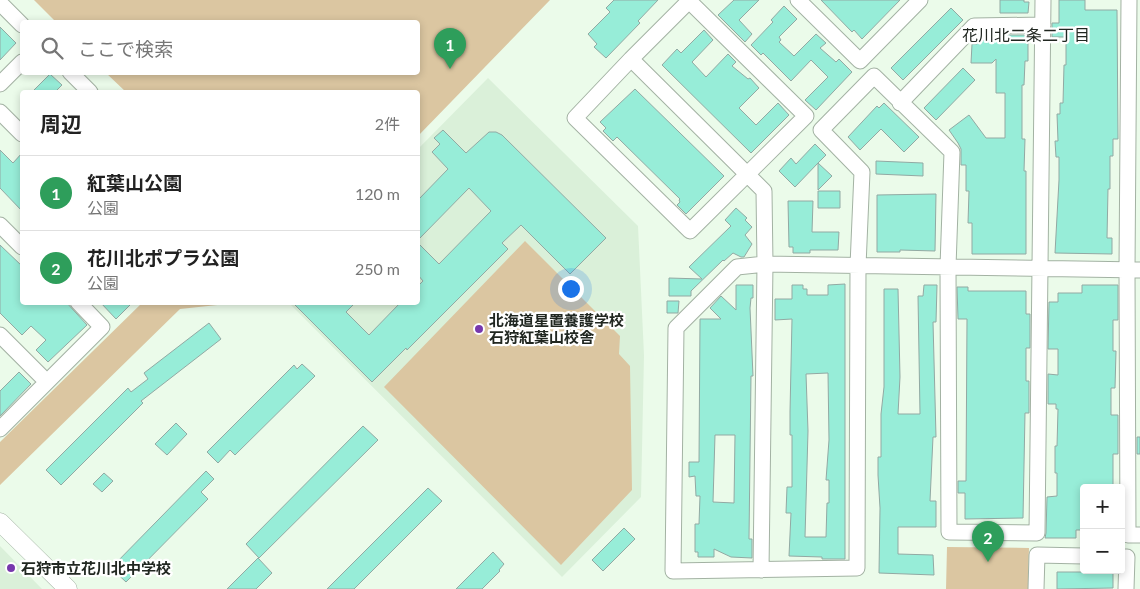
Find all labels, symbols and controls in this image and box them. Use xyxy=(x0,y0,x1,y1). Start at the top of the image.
search box xyxy=(20,20,420,75)
district label: 花川北二条二丁目 xyxy=(962,25,1090,44)
pin: 1 xyxy=(434,28,466,69)
icon: search xyxy=(38,34,66,62)
text: ここで検索 xyxy=(78,37,173,60)
text: 周辺 xyxy=(40,111,82,136)
text: 2件 xyxy=(375,114,400,133)
text: 紅葉山公園 xyxy=(87,171,182,194)
text: 1 xyxy=(51,184,61,203)
text: 120 m xyxy=(355,184,400,203)
text: 公園 xyxy=(87,198,119,217)
text: 花川北ポプラ公園 xyxy=(87,246,239,269)
text: 2 xyxy=(51,259,61,278)
text: 250 m xyxy=(355,259,400,278)
text: 公園 xyxy=(87,273,119,292)
your location xyxy=(558,276,584,302)
place label: 北海道星置養護学校 石狩紅葉山校舎 xyxy=(489,311,624,346)
marker: 北海道星置養護学校 石狩紅葉山校舎 xyxy=(473,323,485,335)
map controls xyxy=(1080,484,1125,574)
button: + xyxy=(1080,484,1125,529)
pin: 2 xyxy=(972,521,1004,562)
button: − xyxy=(1080,529,1125,574)
place label: 石狩市立花川北中学校 xyxy=(21,559,171,577)
marker: 石狩市立花川北中学校 xyxy=(5,562,17,574)

